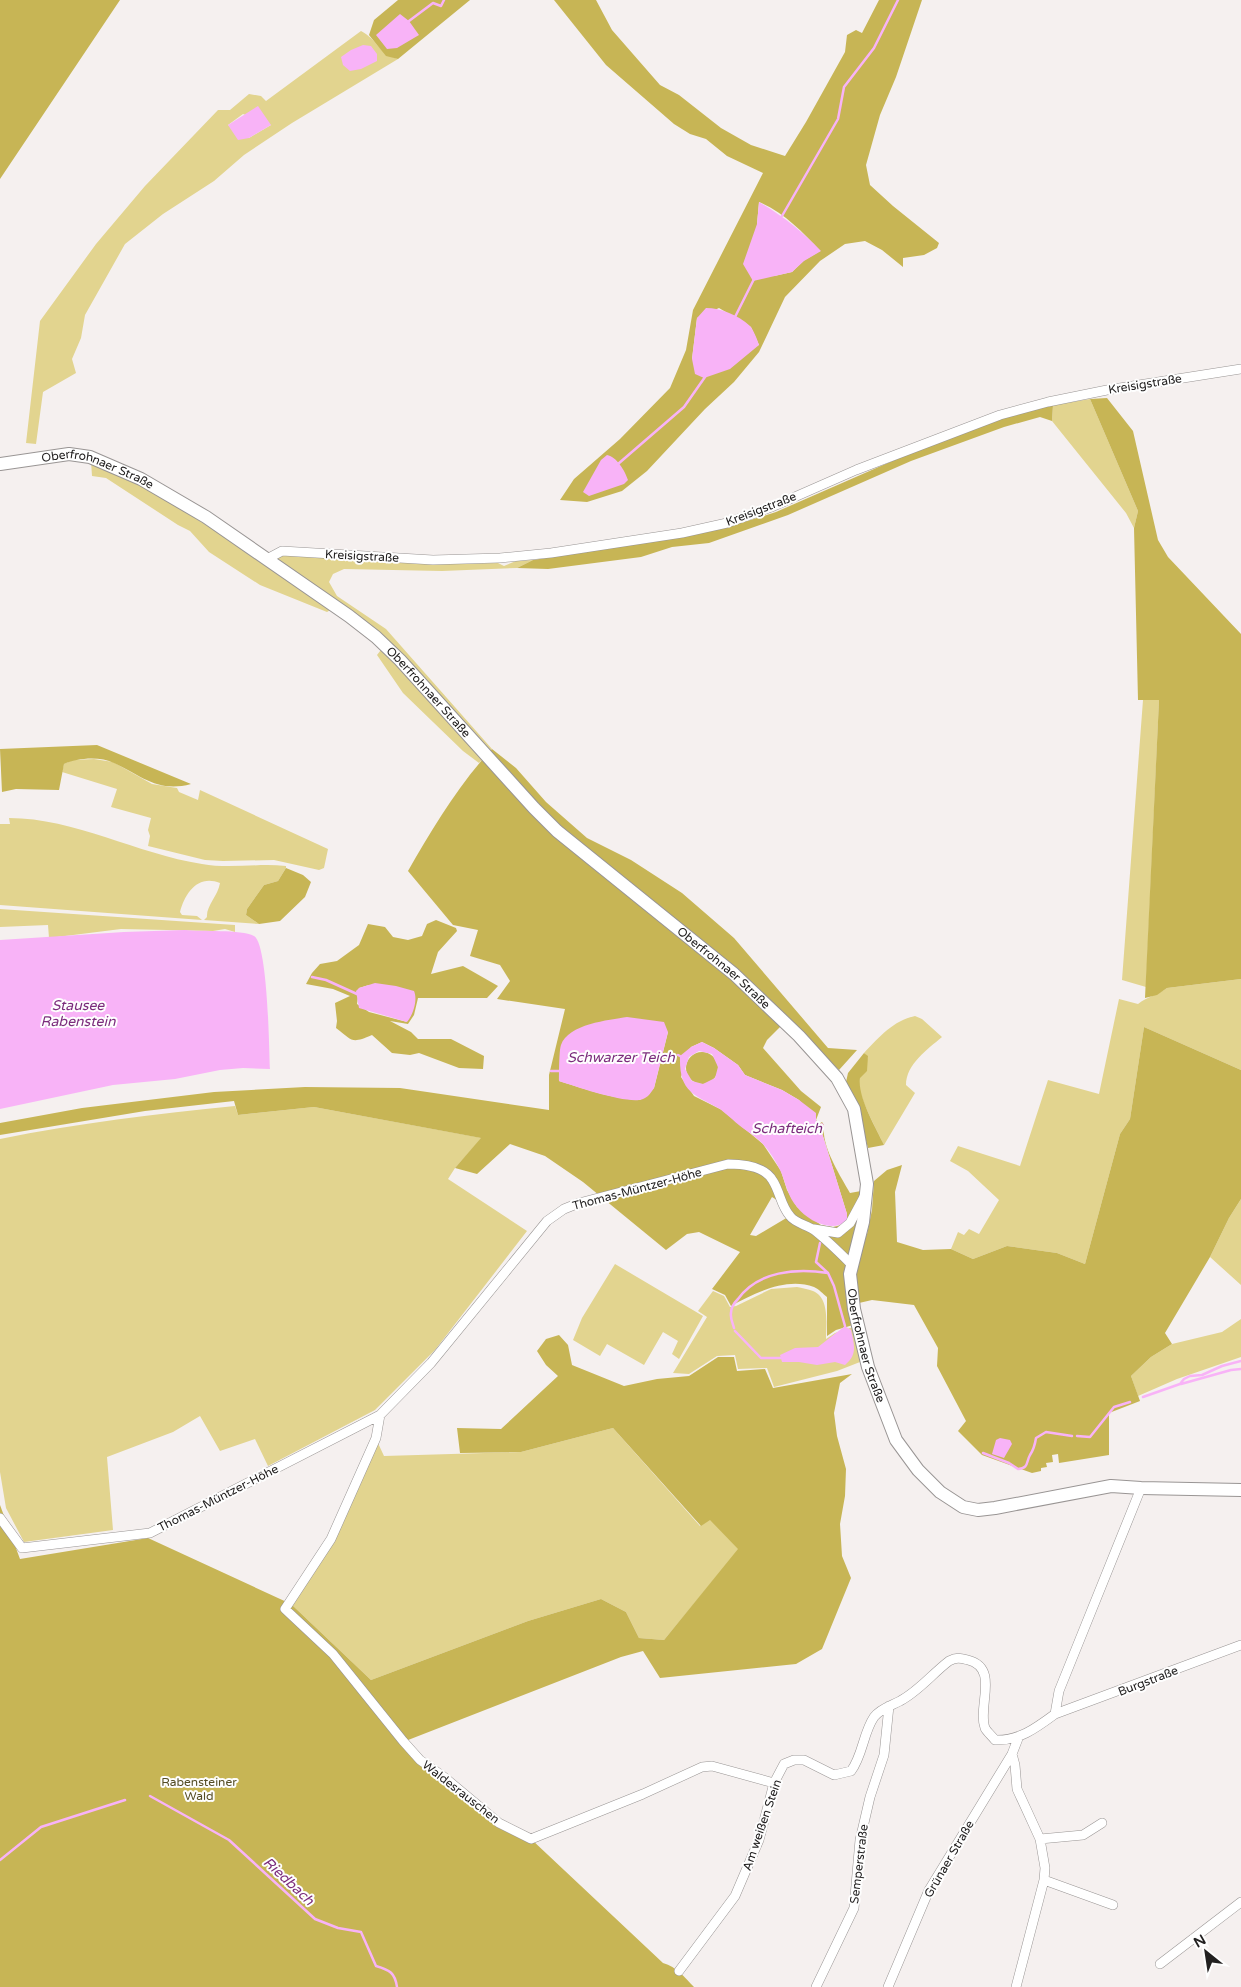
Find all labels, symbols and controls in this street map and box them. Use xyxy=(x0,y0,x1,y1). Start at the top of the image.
street label: Kreisigstraße xyxy=(1107,371,1183,397)
street label: Oberfrohnaer Straße xyxy=(41,447,156,492)
street label: Kreisigstraße xyxy=(724,489,798,529)
street label: Kreisigstraße xyxy=(325,547,400,565)
street label: Oberfrohnaer Straße xyxy=(383,644,474,740)
street label: Oberfrohnaer Straße xyxy=(674,924,773,1012)
water label: Stausee Rabenstein xyxy=(41,997,116,1030)
water label: Schwarzer Teich xyxy=(567,1049,675,1066)
water label: Schafteich xyxy=(752,1120,823,1137)
street label: Thomas-Müntzer-Höhe xyxy=(571,1165,703,1213)
street label: Oberfrohnaer Straße xyxy=(845,1287,888,1405)
street label: Thomas-Müntzer-Höhe xyxy=(155,1461,281,1534)
street label: Burgstraße xyxy=(1116,1663,1180,1699)
street label: Waldesrauschen xyxy=(420,1758,502,1826)
park label: Rabensteiner Wald xyxy=(161,1775,237,1803)
street label: Am weißen Stein xyxy=(740,1778,784,1872)
street label: Grünaer Straße xyxy=(921,1818,977,1900)
street label: Semperstraße xyxy=(847,1823,871,1905)
water label: Riedbach xyxy=(260,1854,318,1909)
north arrow xyxy=(1181,1927,1231,1977)
text: N xyxy=(1191,1931,1209,1951)

